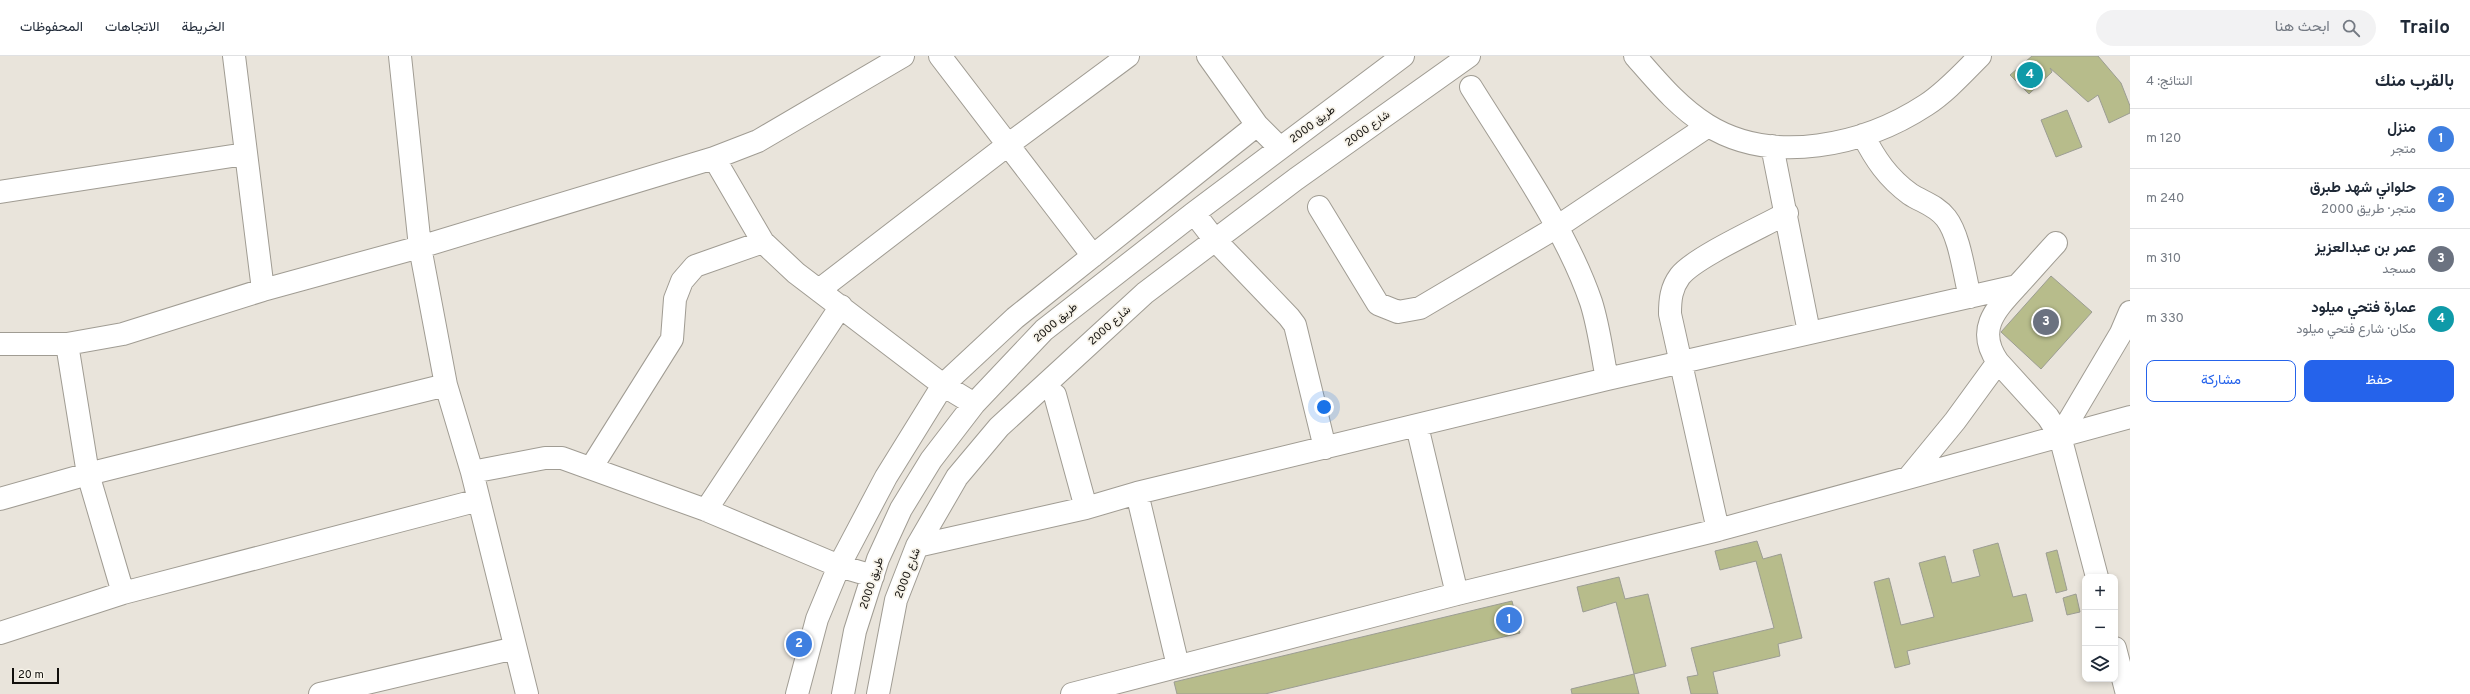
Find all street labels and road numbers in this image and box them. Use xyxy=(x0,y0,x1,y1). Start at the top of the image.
street label: طريق 2000 xyxy=(1287,103,1338,147)
street label: شارع 2000 xyxy=(1342,108,1393,150)
street label: طريق 2000 xyxy=(1031,300,1081,346)
street label: شارع 2000 xyxy=(1085,303,1134,348)
street label: شارع 2000 xyxy=(892,546,924,600)
street label: طريق 2000 xyxy=(857,556,887,611)

